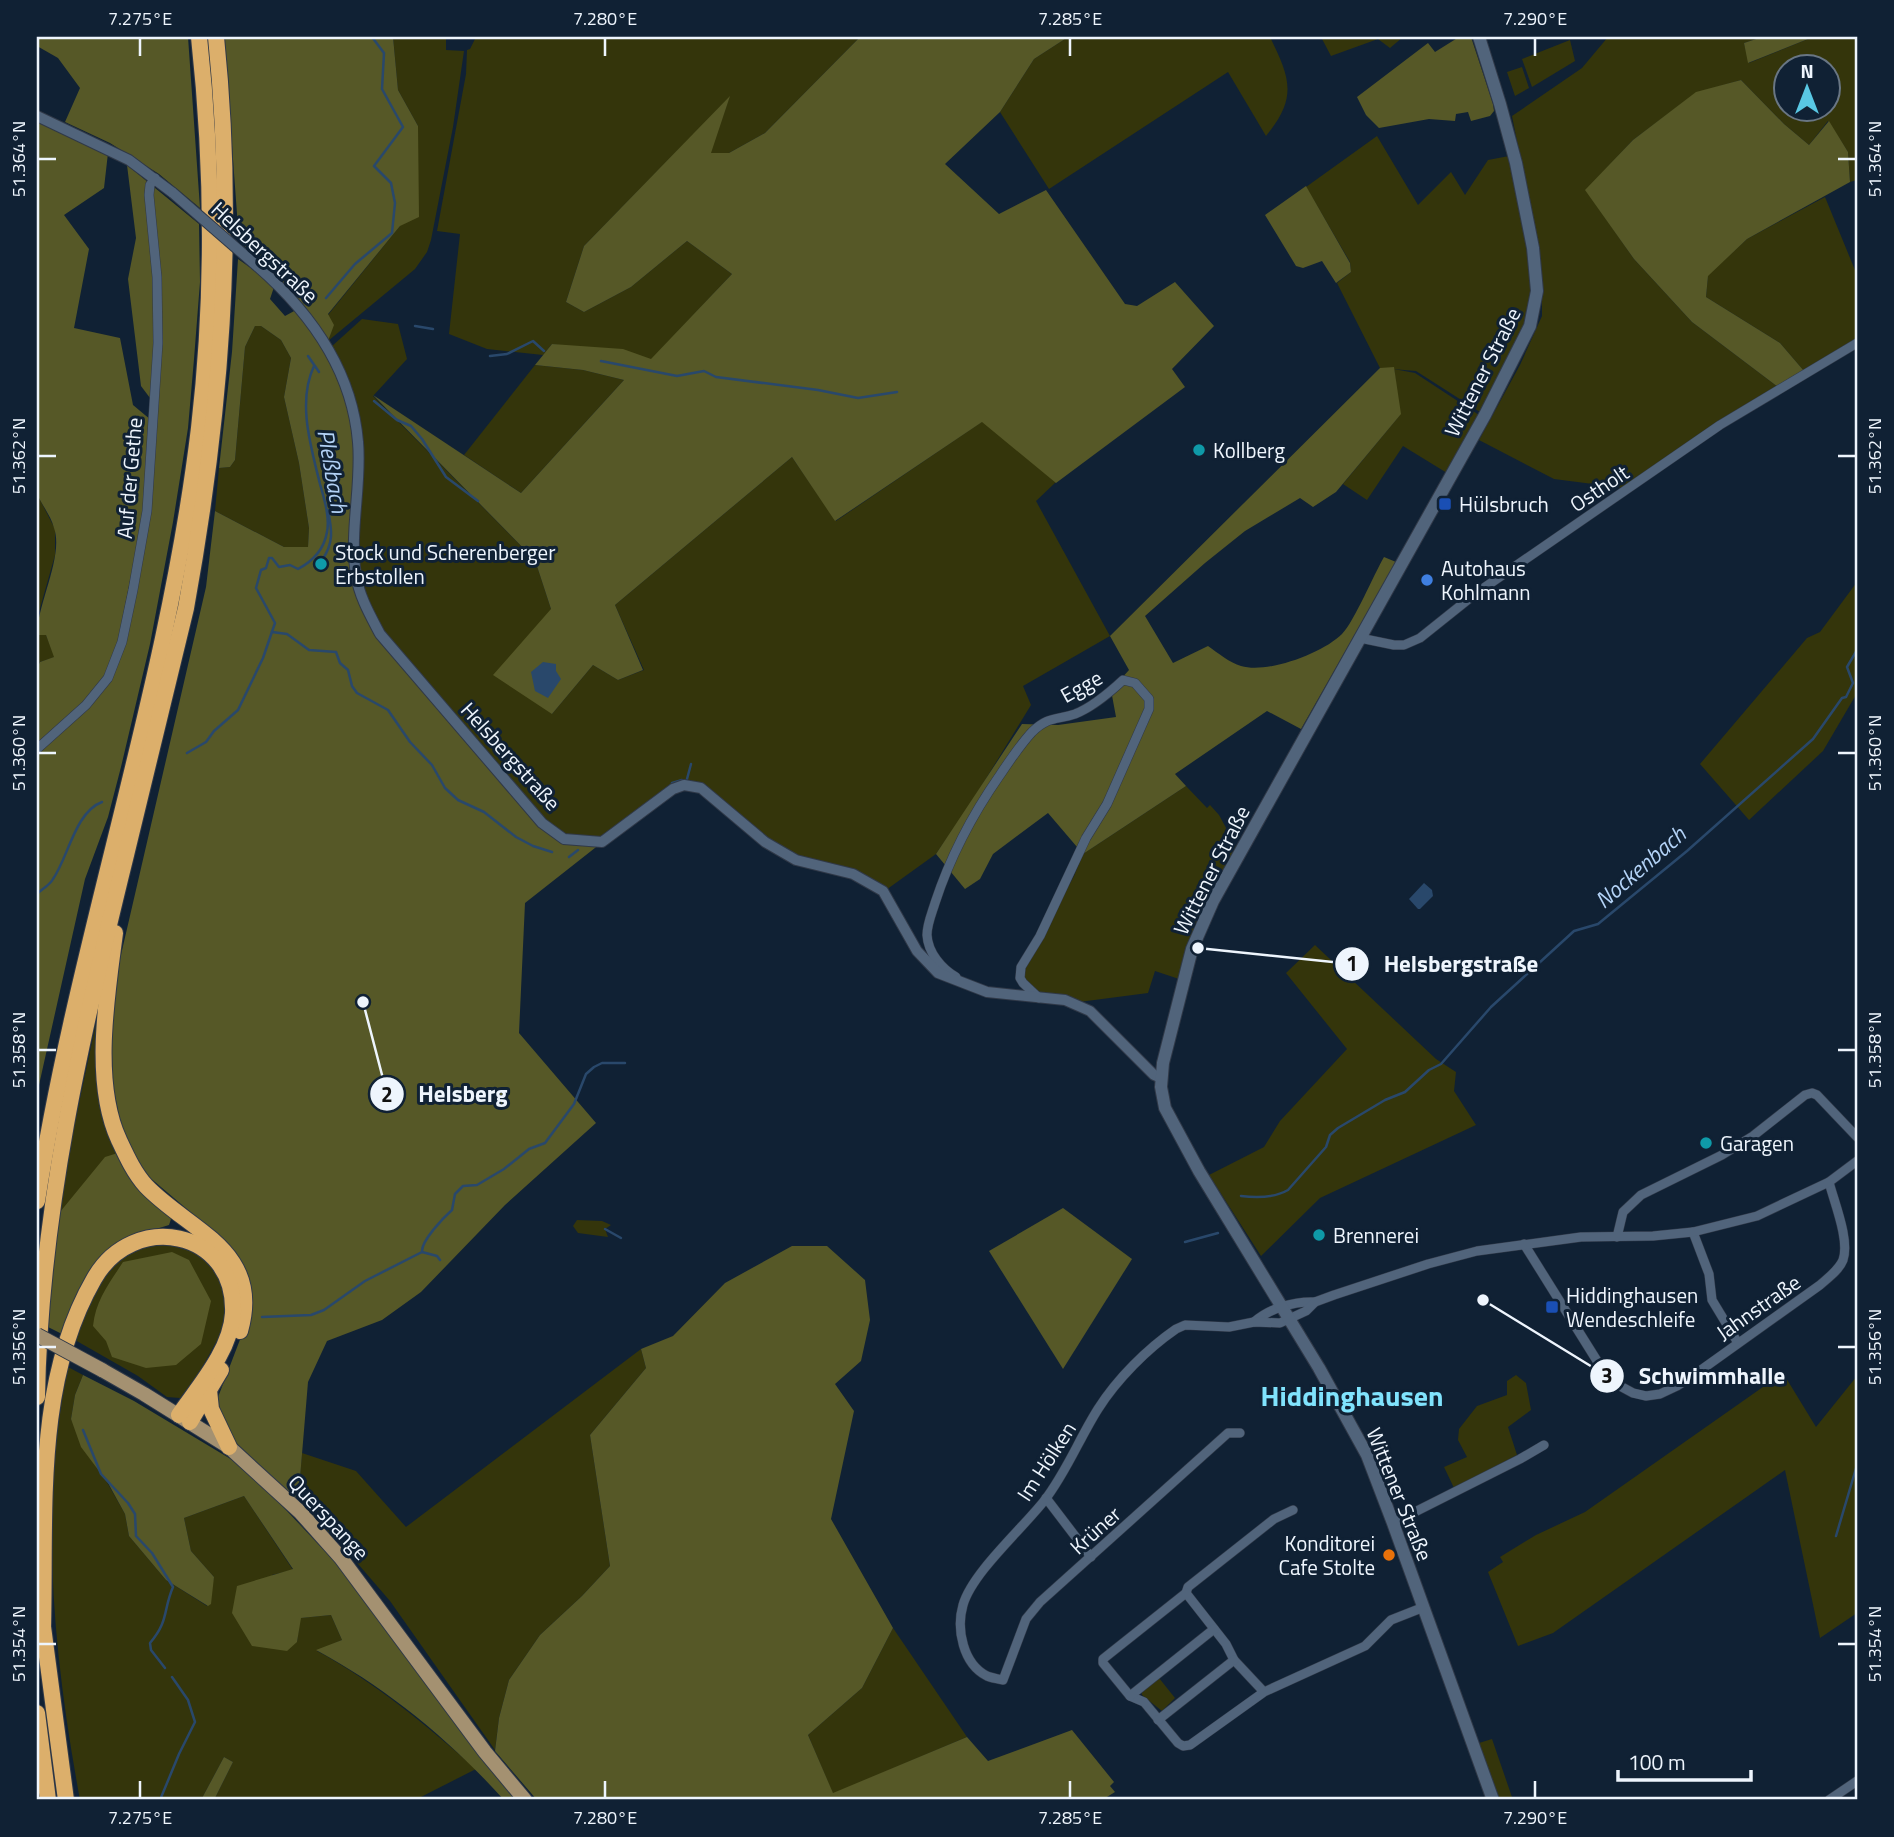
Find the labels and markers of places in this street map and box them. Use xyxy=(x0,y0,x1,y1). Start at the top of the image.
place label: Kollberg xyxy=(1213,434,1285,466)
marker: Kollberg xyxy=(1191,442,1207,458)
place label: Hülsbruch xyxy=(1459,488,1549,520)
marker: Hülsbruch xyxy=(1437,496,1453,512)
place label: Stock und Scherenberger Erbstollen xyxy=(335,536,555,592)
place label: Autohaus Kohlmann xyxy=(1441,552,1530,608)
marker: Stock und Scherenberger Erbstollen xyxy=(313,556,329,572)
marker: Autohaus Kohlmann xyxy=(1419,572,1435,588)
callout: Helsbergstraße xyxy=(1335,942,1552,986)
callout: Helsberg xyxy=(370,1072,522,1116)
place label: Garagen xyxy=(1720,1127,1794,1159)
marker: Garagen xyxy=(1698,1135,1714,1151)
place label: Brennerei xyxy=(1333,1219,1419,1251)
marker: Brennerei xyxy=(1311,1227,1327,1243)
place label: Hiddinghausen Wendeschleife xyxy=(1566,1279,1698,1335)
marker: Hiddinghausen Wendeschleife xyxy=(1544,1299,1560,1315)
callout: Schwimmhalle xyxy=(1590,1354,1799,1398)
place label: Konditorei Cafe Stolte xyxy=(1279,1527,1375,1583)
marker: Konditorei Cafe Stolte xyxy=(1381,1547,1397,1563)

